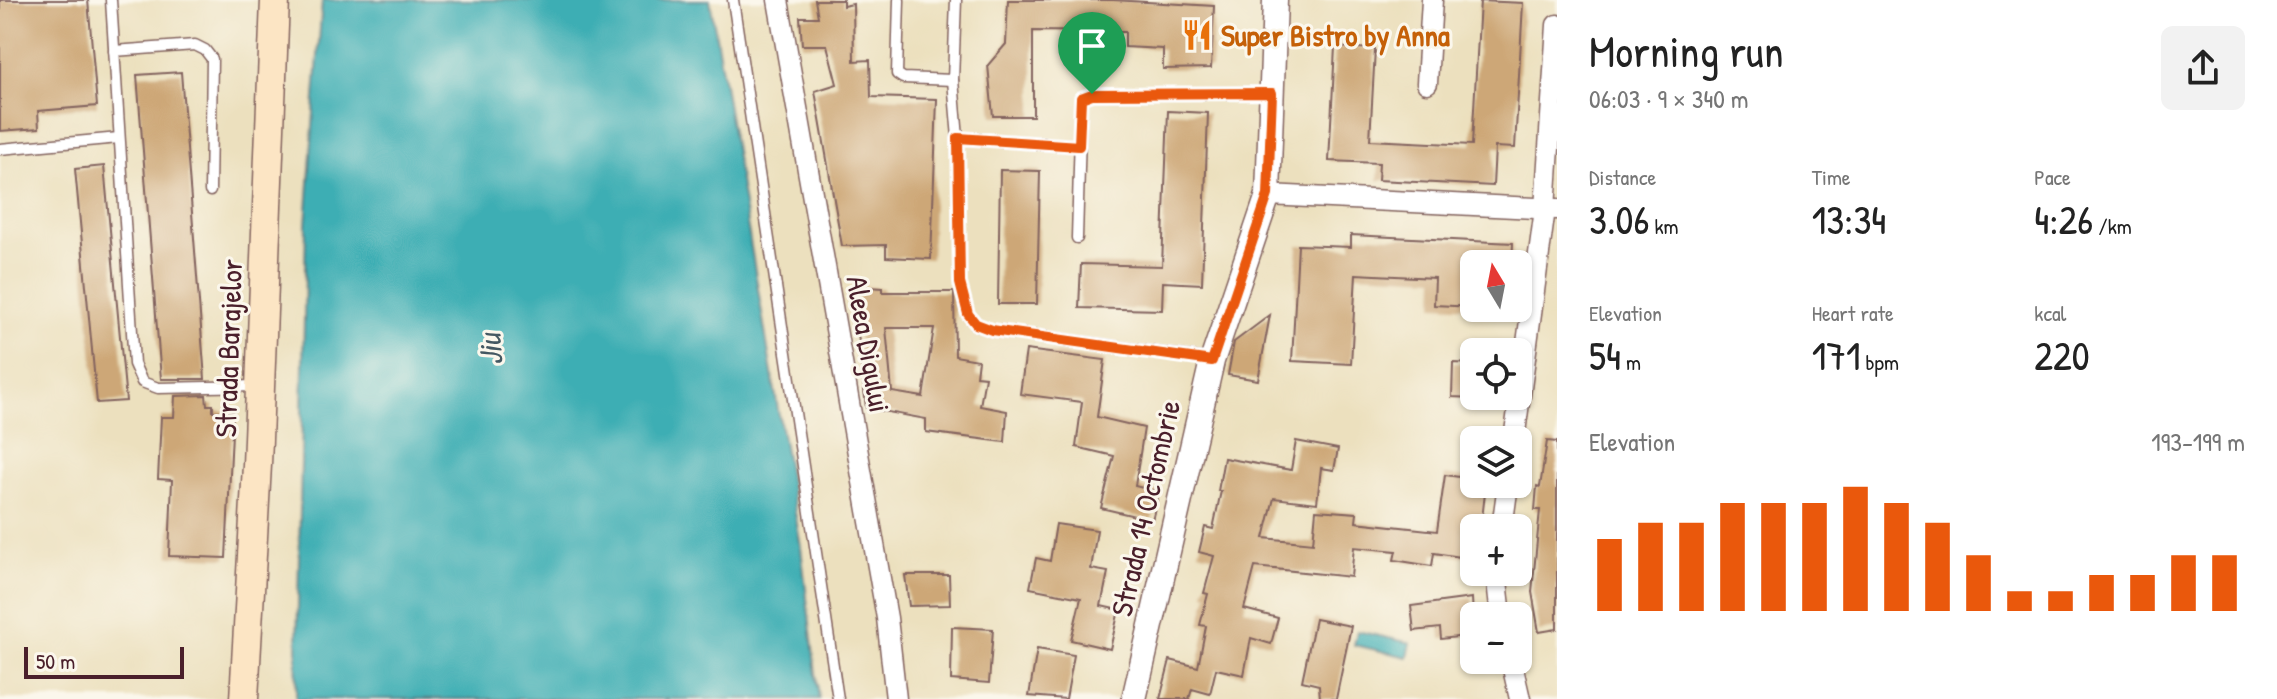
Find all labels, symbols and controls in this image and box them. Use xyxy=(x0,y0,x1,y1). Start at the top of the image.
pin xyxy=(1058,12,1126,94)
place label: Super Bistro by Anna xyxy=(1221,15,1450,56)
restaurant icon: Super Bistro by Anna xyxy=(1180,18,1214,52)
text: Morning run xyxy=(1589,21,1784,81)
icon: arrive xyxy=(1070,24,1114,68)
button: share xyxy=(2161,26,2245,110)
text: 06:03 · 9 × 340 m xyxy=(1589,81,1748,116)
text: Distance xyxy=(1589,162,1656,192)
text: Time xyxy=(1812,162,1851,192)
text: Pace xyxy=(2034,162,2071,192)
text: 3.06 xyxy=(1589,192,1649,246)
text: 13:34 xyxy=(1812,192,1886,246)
text: 4:26 xyxy=(2034,192,2093,246)
text: km xyxy=(1649,211,1679,241)
text: /km xyxy=(2093,211,2132,241)
north arrow xyxy=(1460,250,1532,322)
map controls xyxy=(1460,250,1532,674)
street label: Strada Barajelor xyxy=(205,258,251,438)
street label: Aleea Digului xyxy=(837,272,901,416)
text: Elevation xyxy=(1589,298,1662,328)
text: Heart rate xyxy=(1812,298,1894,328)
text: kcal xyxy=(2034,298,2066,328)
text: 54 xyxy=(1589,328,1621,382)
text: 171 xyxy=(1812,328,1861,382)
text: 220 xyxy=(2034,328,2090,382)
water label: Jiu xyxy=(467,330,513,368)
button: locate xyxy=(1460,338,1532,410)
text: m xyxy=(1621,347,1641,377)
text: bpm xyxy=(1861,347,1899,377)
street label: Strada 14 Octombrie xyxy=(1101,396,1189,620)
text: Elevation xyxy=(1589,424,1675,459)
text: 193–199 m xyxy=(2151,424,2245,459)
button: layers xyxy=(1460,426,1532,498)
button: + xyxy=(1460,514,1532,586)
button: − xyxy=(1460,602,1532,674)
scale bar xyxy=(24,643,184,679)
text: 50 m xyxy=(36,646,75,676)

